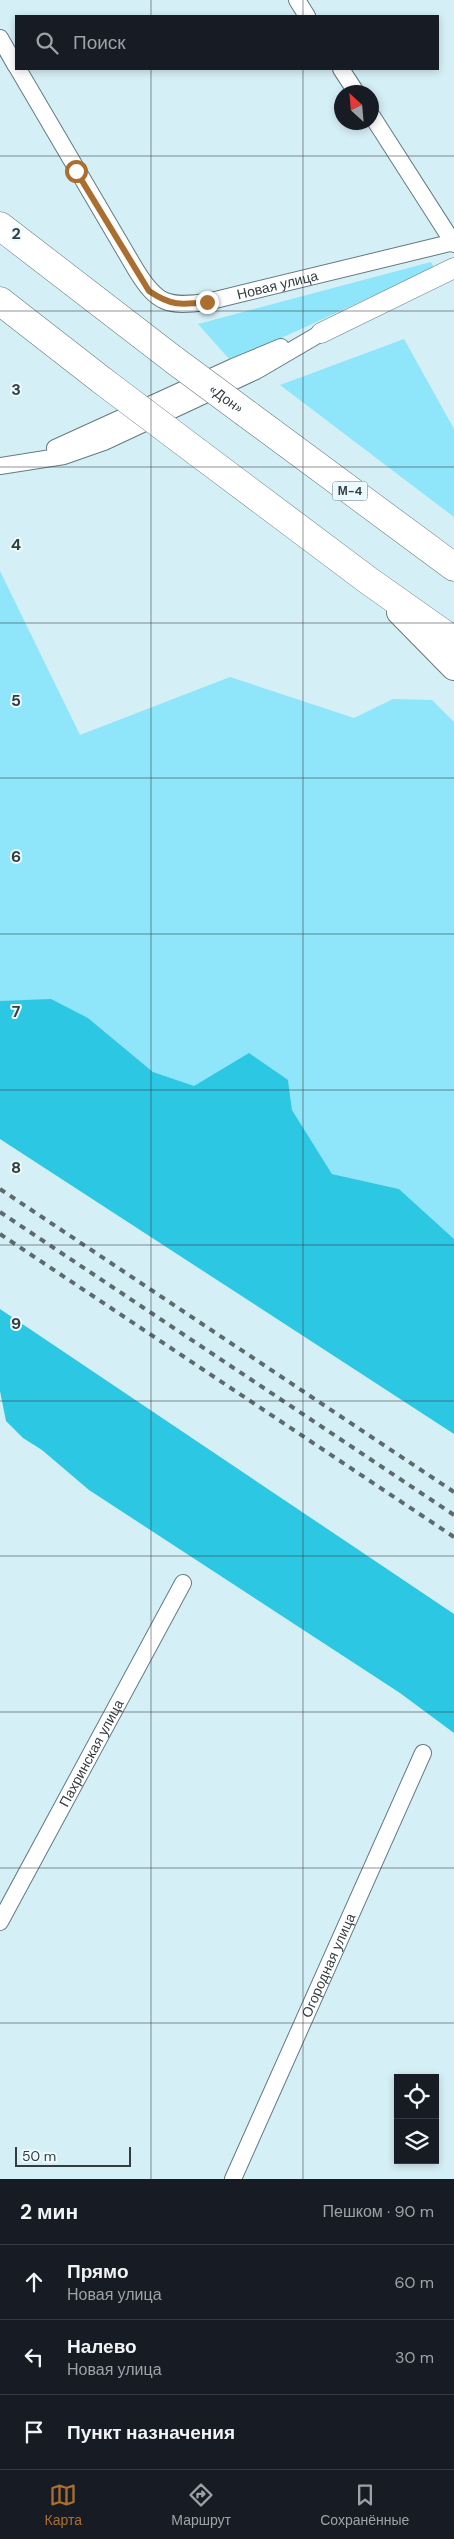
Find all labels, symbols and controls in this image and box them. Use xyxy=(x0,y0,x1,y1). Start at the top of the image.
search box xyxy=(15,15,439,70)
icon: search xyxy=(33,29,61,57)
text: Поиск xyxy=(73,30,126,55)
north arrow xyxy=(334,85,379,130)
route start xyxy=(65,160,88,183)
text: 2 xyxy=(11,223,21,244)
street label: Новая улица xyxy=(235,266,320,303)
route end xyxy=(196,291,219,314)
text: 3 xyxy=(11,379,21,400)
street label: «Дон» xyxy=(206,380,247,417)
road number: М-4 xyxy=(332,482,368,501)
text: 4 xyxy=(11,534,21,555)
text: 5 xyxy=(11,690,21,711)
text: 6 xyxy=(11,846,21,867)
text: 7 xyxy=(12,1001,21,1022)
text: 8 xyxy=(11,1157,21,1178)
text: 9 xyxy=(11,1313,21,1334)
street label: Пахринская улица xyxy=(55,1696,128,1810)
street label: Огородная улица xyxy=(297,1910,359,2020)
map controls xyxy=(394,2074,439,2164)
button: locate xyxy=(394,2074,439,2119)
button: layers xyxy=(394,2119,439,2164)
scale bar xyxy=(15,2144,131,2167)
text: 50 m xyxy=(22,2147,56,2165)
text: 2 мин xyxy=(20,2198,78,2226)
text: Пешком · 90 m xyxy=(323,2201,434,2222)
text: Прямо xyxy=(67,2259,129,2284)
icon: ahead xyxy=(20,2268,48,2296)
text: 60 m xyxy=(394,2272,434,2293)
text: Новая улица xyxy=(67,2284,162,2305)
text: Налево xyxy=(67,2334,137,2359)
icon: left xyxy=(20,2343,48,2371)
text: 30 m xyxy=(395,2347,434,2368)
text: Новая улица xyxy=(67,2359,162,2380)
icon: arrive xyxy=(20,2418,48,2446)
text: Пункт назначения xyxy=(67,2420,235,2445)
tab: Карта xyxy=(45,2481,82,2529)
tab: Маршрут xyxy=(171,2481,231,2529)
tab: Сохранённые xyxy=(320,2481,409,2529)

